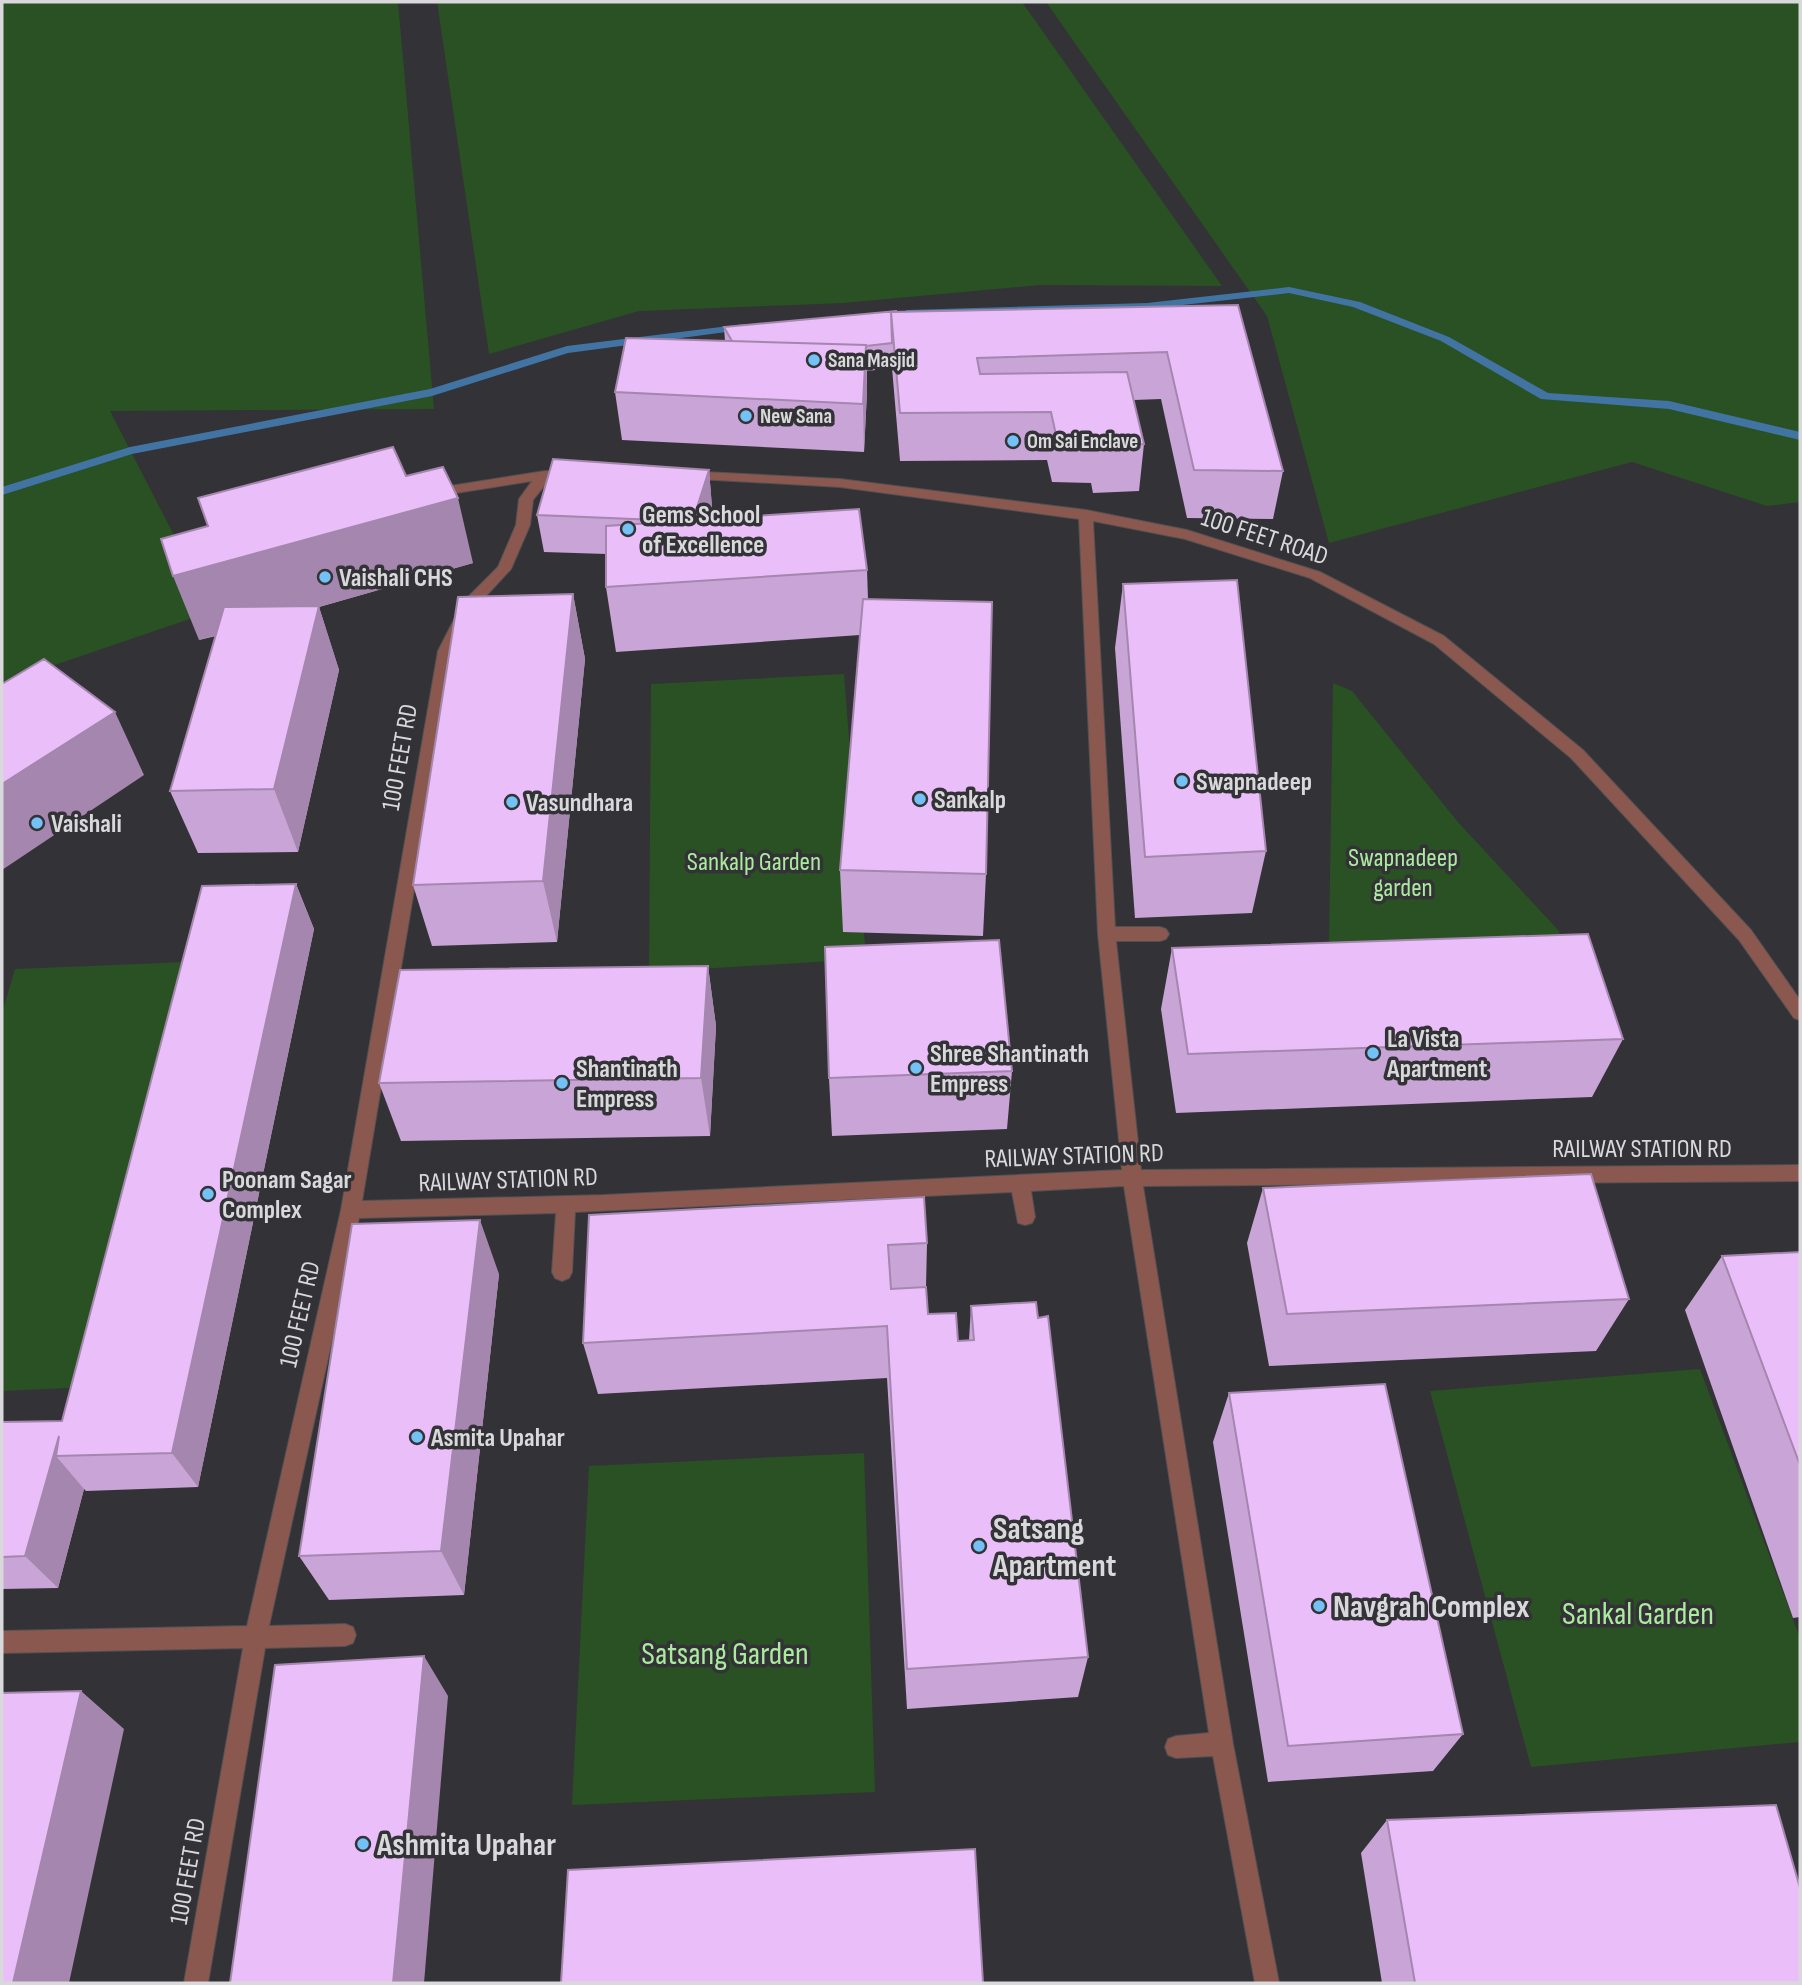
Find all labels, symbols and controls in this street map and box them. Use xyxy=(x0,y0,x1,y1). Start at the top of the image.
place label: Sana Masjid xyxy=(828,348,915,373)
marker: Sana Masjid xyxy=(806,352,822,368)
place label: New Sana xyxy=(760,404,832,429)
marker: New Sana xyxy=(738,408,754,424)
place label: Om Sai Enclave xyxy=(1027,429,1138,454)
marker: Om Sai Enclave xyxy=(1005,433,1021,449)
place label: Gems School of Excellence xyxy=(642,500,764,561)
street label: 100 FEET ROAD xyxy=(1197,502,1332,572)
marker: Gems School of Excellence xyxy=(620,521,636,537)
place label: Vaishali CHS xyxy=(339,563,453,594)
marker: Vaishali CHS xyxy=(317,569,333,585)
street label: 100 FEET RD xyxy=(376,702,425,813)
place label: Swapnadeep xyxy=(1196,767,1312,798)
marker: Swapnadeep xyxy=(1174,773,1190,789)
place label: Sankalp xyxy=(934,785,1006,816)
place label: Vasundhara xyxy=(526,788,633,819)
marker: Sankalp xyxy=(912,791,928,807)
marker: Vasundhara xyxy=(504,794,520,810)
place label: Vaishali xyxy=(51,809,122,840)
marker: Vaishali xyxy=(29,815,45,831)
park label: Swapnadeep garden xyxy=(1348,843,1458,904)
park label: Sankalp Garden xyxy=(687,847,821,878)
place label: La Vista Apartment xyxy=(1386,1024,1488,1085)
place label: Shree Shantinath Empress xyxy=(930,1039,1089,1100)
marker: La Vista Apartment xyxy=(1365,1045,1381,1061)
place label: Shantinath Empress xyxy=(576,1054,678,1115)
marker: Shree Shantinath Empress xyxy=(908,1060,924,1076)
marker: Shantinath Empress xyxy=(554,1075,570,1091)
street label: RAILWAY STATION RD xyxy=(1552,1134,1732,1165)
street label: RAILWAY STATION RD xyxy=(984,1138,1164,1175)
street label: RAILWAY STATION RD xyxy=(418,1162,598,1199)
place label: Poonam Sagar Complex xyxy=(222,1165,352,1226)
marker: Poonam Sagar Complex xyxy=(200,1186,216,1202)
street label: 100 FEET RD xyxy=(273,1258,328,1370)
place label: Asmita Upahar xyxy=(430,1423,565,1454)
marker: Asmita Upahar xyxy=(409,1429,425,1445)
place label: Satsang Apartment xyxy=(992,1510,1116,1586)
marker: Satsang Apartment xyxy=(971,1538,987,1554)
place label: Navgrah Complex xyxy=(1333,1588,1530,1627)
park label: Sankal Garden xyxy=(1562,1595,1714,1634)
marker: Navgrah Complex xyxy=(1311,1598,1327,1614)
park label: Satsang Garden xyxy=(641,1635,809,1674)
street label: 100 FEET RD xyxy=(164,1816,213,1927)
place label: Ashmita Upahar xyxy=(376,1826,556,1865)
marker: Ashmita Upahar xyxy=(355,1836,371,1852)

